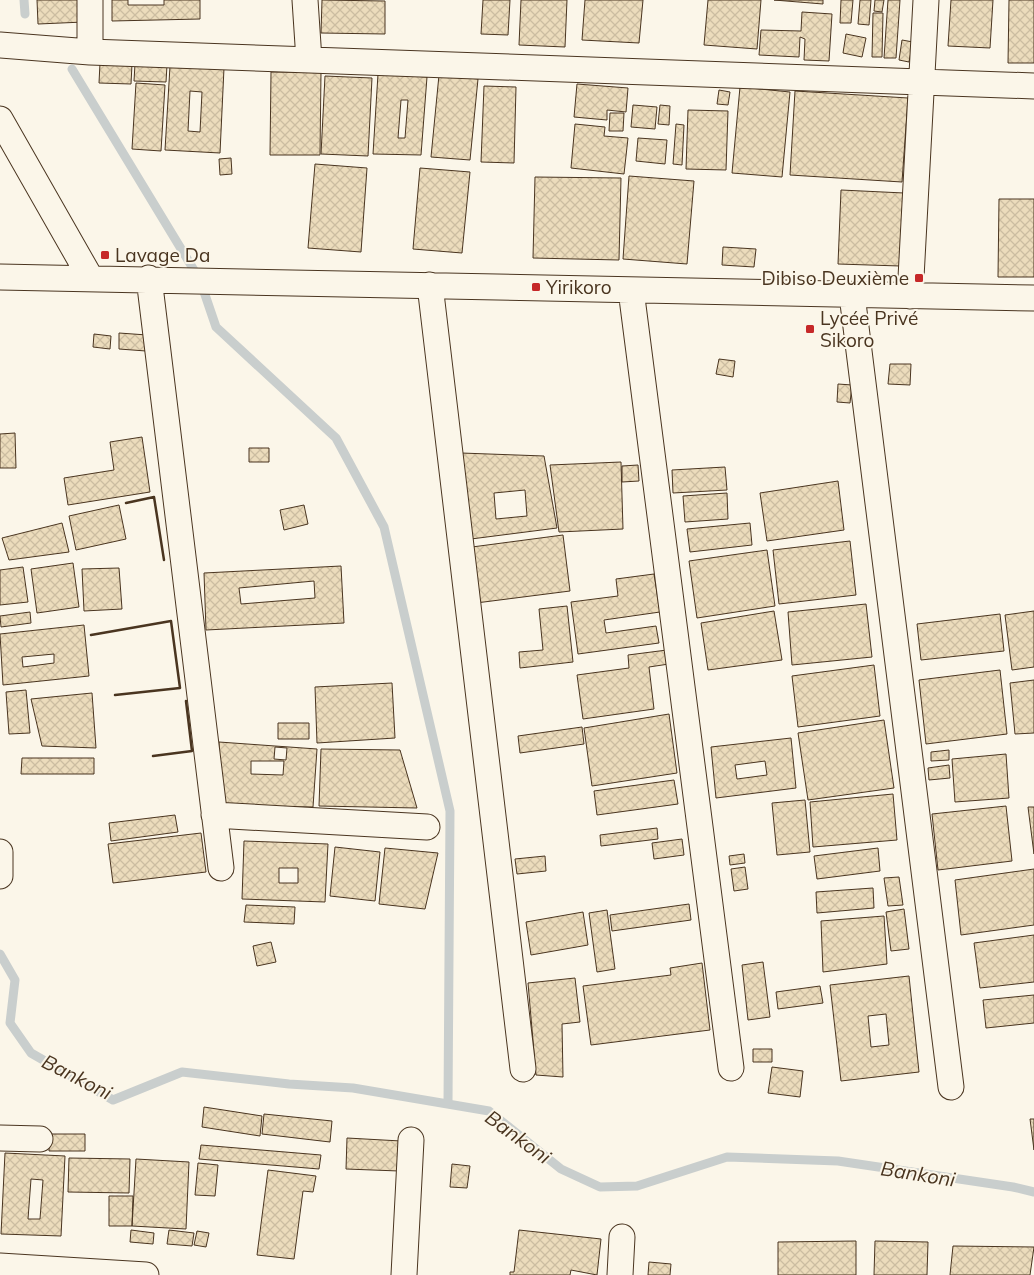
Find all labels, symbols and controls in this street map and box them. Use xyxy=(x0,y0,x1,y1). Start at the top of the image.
place label: Lavage Da xyxy=(115,243,210,267)
marker: Lavage Da xyxy=(99,249,111,261)
place label: Dibiso Deuxième xyxy=(762,266,909,290)
marker: Dibiso Deuxième xyxy=(913,272,925,284)
place label: Yirikoro xyxy=(545,275,612,299)
marker: Yirikoro xyxy=(530,281,542,293)
place label: Lycée Privé Sikoro xyxy=(820,306,918,352)
marker: Lycée Privé Sikoro xyxy=(804,323,816,335)
water label: Bankoni xyxy=(38,1048,117,1105)
water label: Bankoni xyxy=(480,1104,556,1169)
water label: Bankoni xyxy=(879,1155,957,1192)

